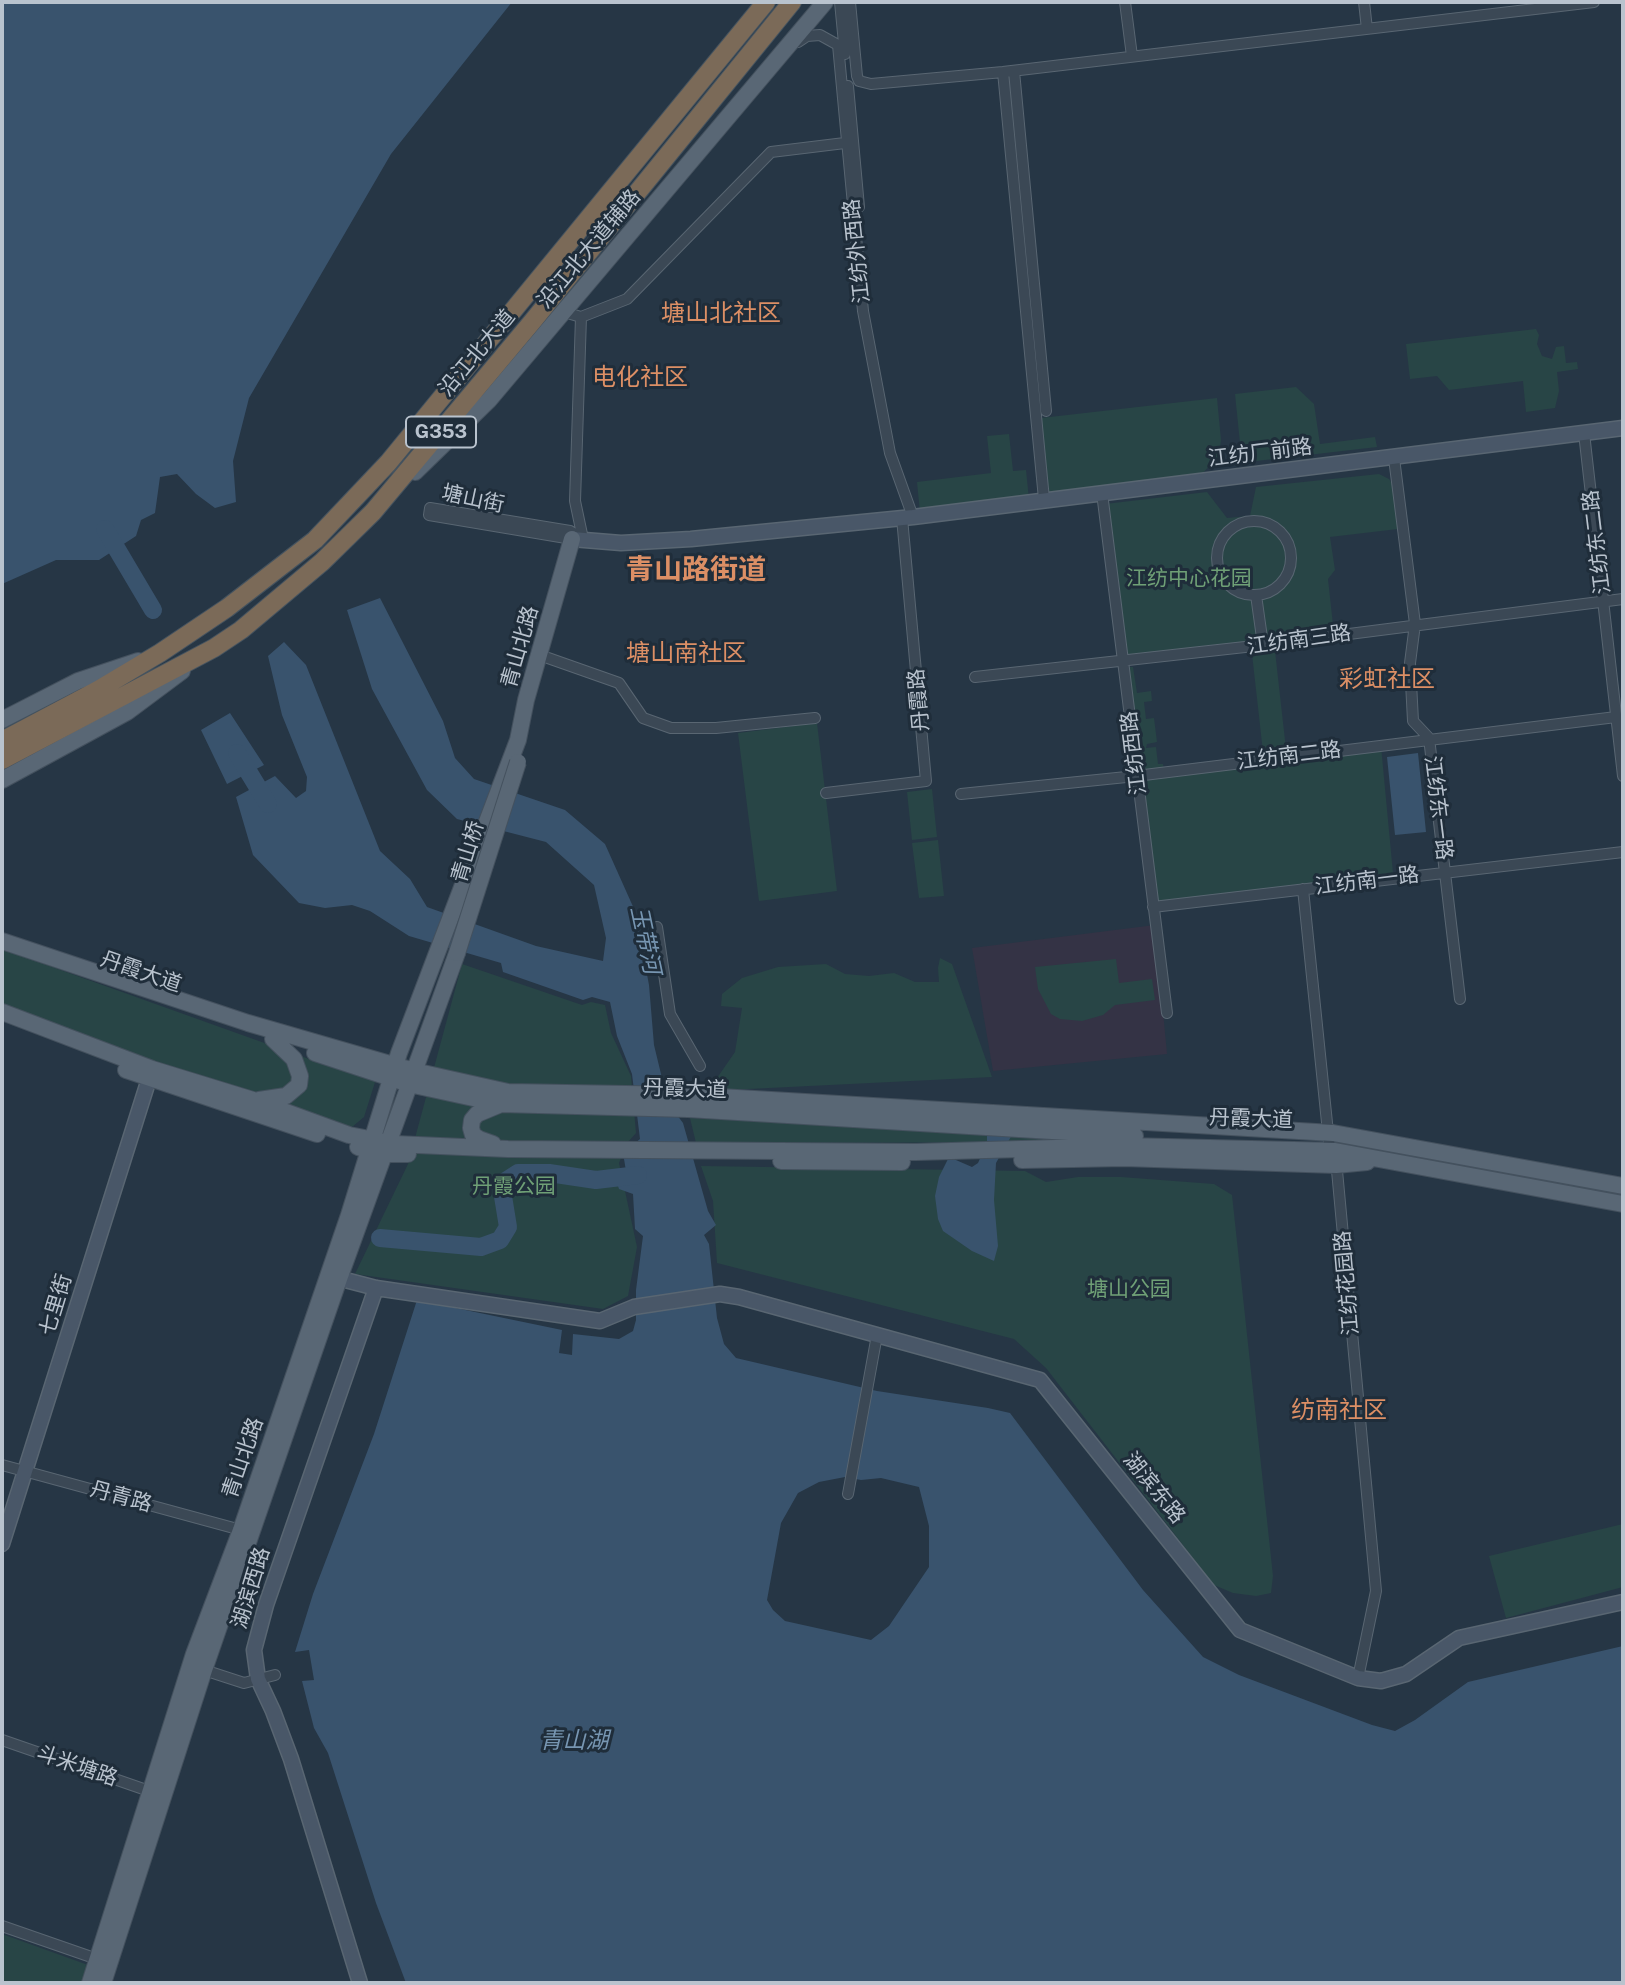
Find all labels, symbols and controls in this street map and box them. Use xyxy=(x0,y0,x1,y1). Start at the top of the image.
street label: 沿江北大道辅路 xyxy=(532,185,646,313)
street label: 江纺外西路 xyxy=(839,197,875,305)
district label: 塘山北社区 xyxy=(661,300,781,328)
street label: 沿江北大道 xyxy=(434,305,520,401)
district label: 电化社区 xyxy=(592,364,688,392)
road number: G353 xyxy=(406,416,476,448)
street label: 江纺厂前路 xyxy=(1206,434,1314,472)
street label: 塘山街 xyxy=(440,480,506,518)
street label: 江纺东二路 xyxy=(1578,488,1616,596)
district label: 青山路街道 xyxy=(626,553,766,587)
park label: 江纺中心花园 xyxy=(1126,566,1252,592)
street label: 青山北路 xyxy=(496,603,544,691)
street label: 江纺南三路 xyxy=(1245,620,1353,660)
district label: 塘山南社区 xyxy=(626,640,746,668)
district label: 彩虹社区 xyxy=(1339,666,1435,694)
street label: 丹霞路 xyxy=(904,668,934,732)
street label: 江纺西路 xyxy=(1116,710,1152,796)
street label: 江纺南二路 xyxy=(1235,737,1343,775)
street label: 江纺东一路 xyxy=(1419,754,1457,862)
street label: 青山桥 xyxy=(447,818,489,886)
street label: 江纺南一路 xyxy=(1313,862,1421,900)
water label: 玉带河 xyxy=(624,903,666,977)
street label: 丹霞大道 xyxy=(97,946,185,998)
street label: 丹霞大道 xyxy=(643,1075,727,1103)
street label: 丹霞大道 xyxy=(1209,1105,1293,1133)
park label: 丹霞公园 xyxy=(472,1174,556,1200)
street label: 江纺花园路 xyxy=(1330,1230,1364,1336)
street label: 七里街 xyxy=(35,1271,77,1339)
park label: 塘山公园 xyxy=(1087,1277,1171,1303)
district label: 纺南社区 xyxy=(1291,1397,1387,1425)
street label: 青山北路 xyxy=(217,1414,269,1502)
street label: 湖滨东路 xyxy=(1118,1447,1190,1529)
street label: 丹青路 xyxy=(87,1477,155,1517)
street label: 湖滨西路 xyxy=(227,1544,275,1632)
water label: 青山湖 xyxy=(540,1727,608,1755)
street label: 斗米塘路 xyxy=(33,1740,121,1792)

